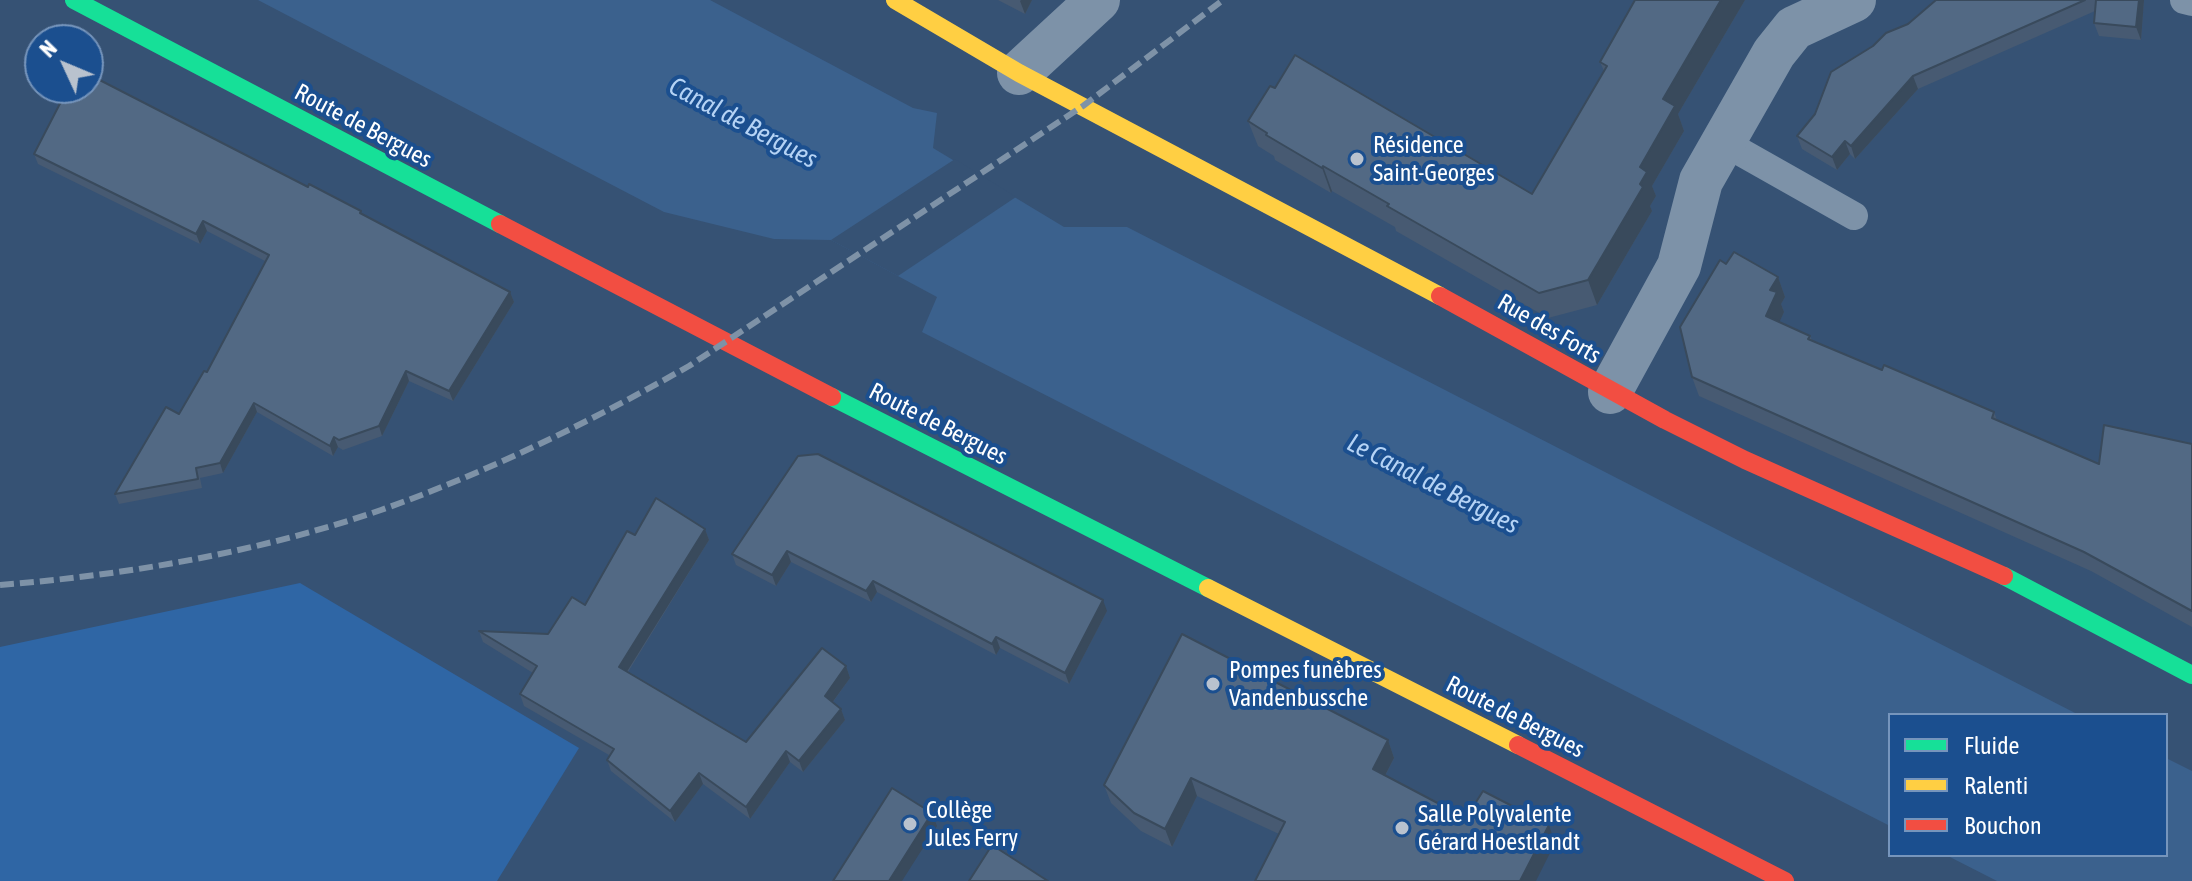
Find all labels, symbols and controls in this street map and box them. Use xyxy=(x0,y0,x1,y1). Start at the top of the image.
north arrow xyxy=(24,24,104,104)
text: N xyxy=(34,35,62,62)
water label: Canal de Bergues xyxy=(664,71,822,175)
street label: Route de Bergues xyxy=(289,78,437,174)
place label: Résidence Saint-Georges xyxy=(1373,131,1495,187)
marker: Résidence Saint-Georges xyxy=(1348,150,1366,168)
street label: Rue des Forts xyxy=(1492,288,1606,370)
street label: Route de Bergues xyxy=(864,377,1012,471)
water label: Le Canal de Bergues xyxy=(1342,427,1524,541)
place label: Pompes funèbres Vandenbussche xyxy=(1229,656,1382,712)
street label: Route de Bergues xyxy=(1441,670,1589,764)
marker: Pompes funèbres Vandenbussche xyxy=(1204,675,1222,693)
legend xyxy=(1888,713,2168,857)
text: Fluide xyxy=(1964,732,2019,759)
text: Ralenti xyxy=(1964,772,2028,799)
place label: Collège Jules Ferry xyxy=(926,796,1018,852)
place label: Salle Polyvalente Gérard Hoestlandt xyxy=(1418,800,1580,856)
text: Bouchon xyxy=(1964,812,2042,839)
marker: Collège Jules Ferry xyxy=(901,815,919,833)
marker: Salle Polyvalente Gérard Hoestlandt xyxy=(1393,819,1411,837)

